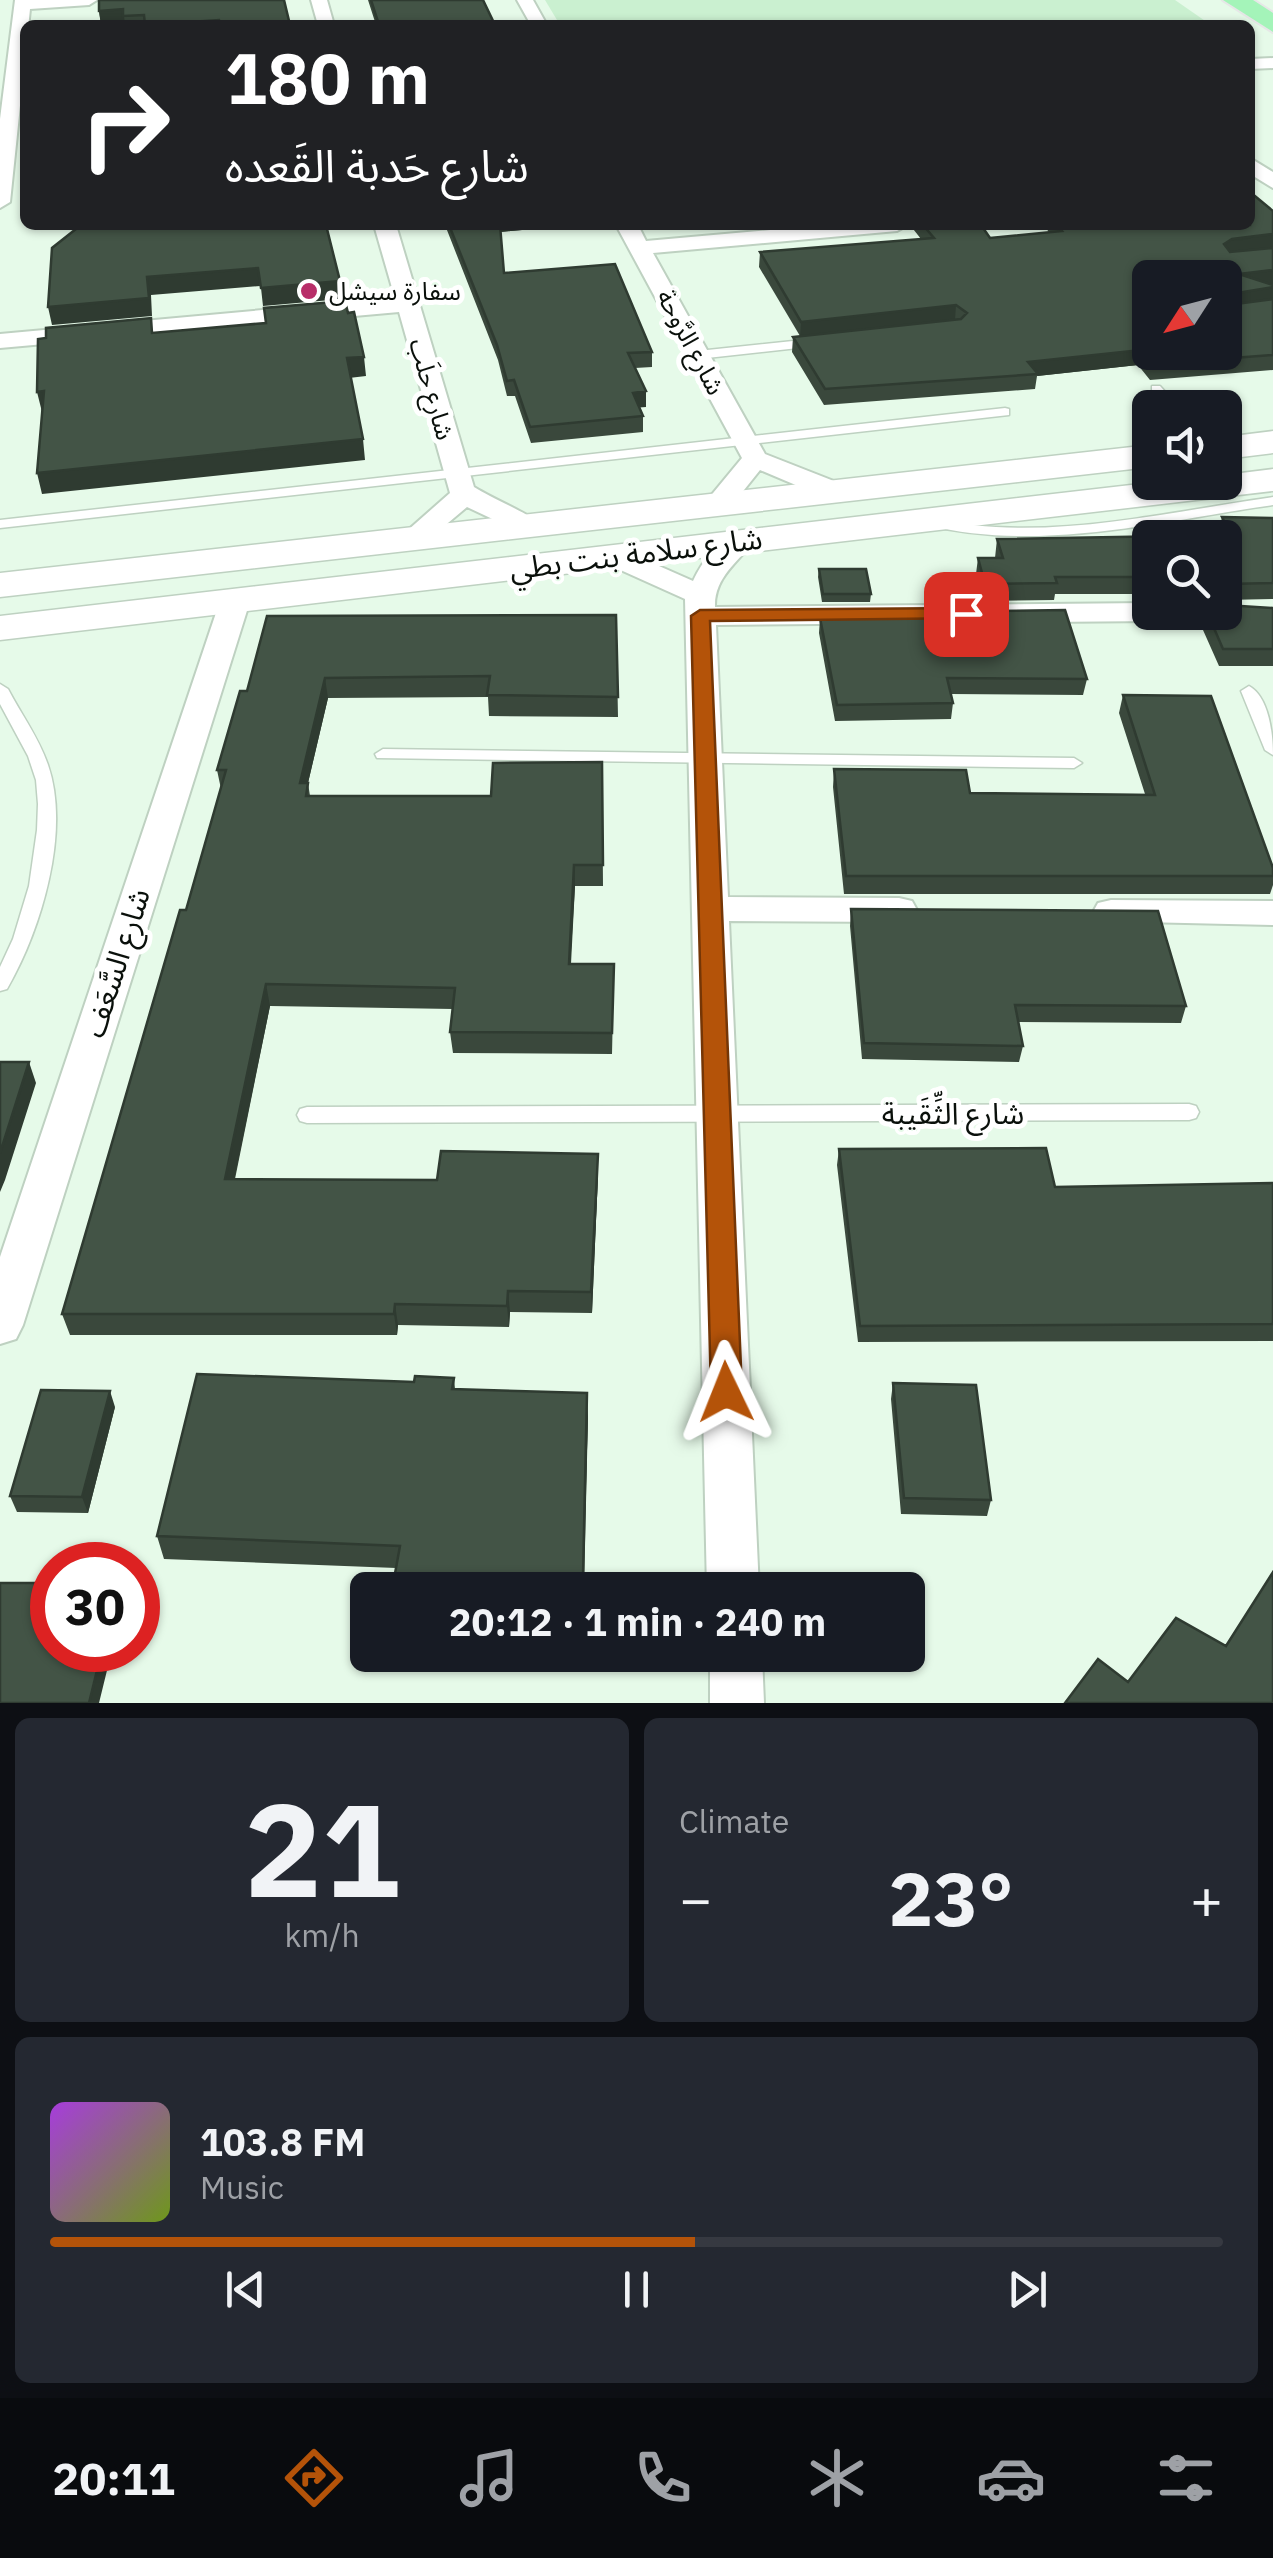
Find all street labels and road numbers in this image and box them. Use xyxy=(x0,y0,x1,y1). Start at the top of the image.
street label: شارع الرَّوحة xyxy=(647,283,733,402)
street label: شارع حلَب xyxy=(399,334,463,444)
street label: شارع سلامة بنت بطي xyxy=(507,518,765,592)
street label: شارع السَّعَف xyxy=(73,883,162,1043)
street label: شارع الثِّقَيبة xyxy=(882,1090,1024,1136)

